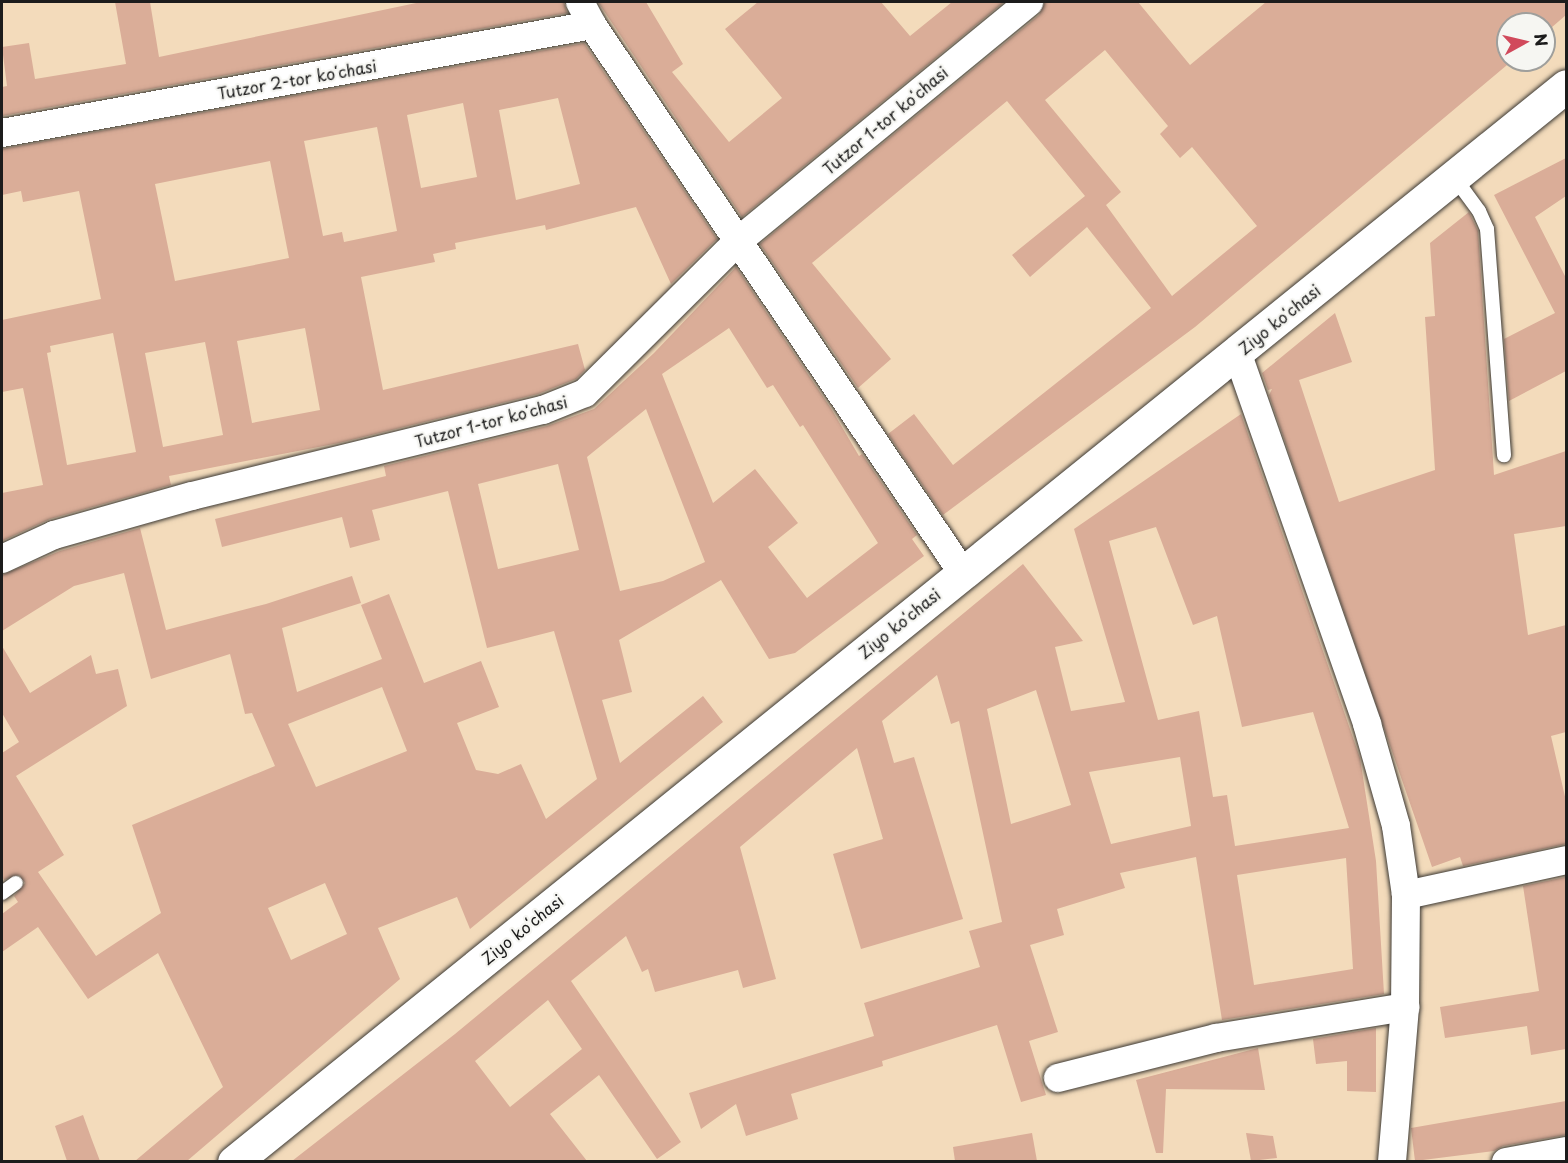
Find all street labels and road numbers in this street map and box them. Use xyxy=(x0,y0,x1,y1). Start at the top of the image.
street label: Tutzor 2-tor koʻchasi xyxy=(216,56,378,102)
street label: Tutzor 1-tor koʻchasi xyxy=(819,62,951,178)
street label: Ziyo koʻchasi xyxy=(1234,280,1324,358)
street label: Tutzor 1-tor koʻchasi xyxy=(412,391,570,451)
street label: Ziyo koʻchasi xyxy=(854,584,944,662)
street label: Ziyo koʻchasi xyxy=(477,890,567,968)

